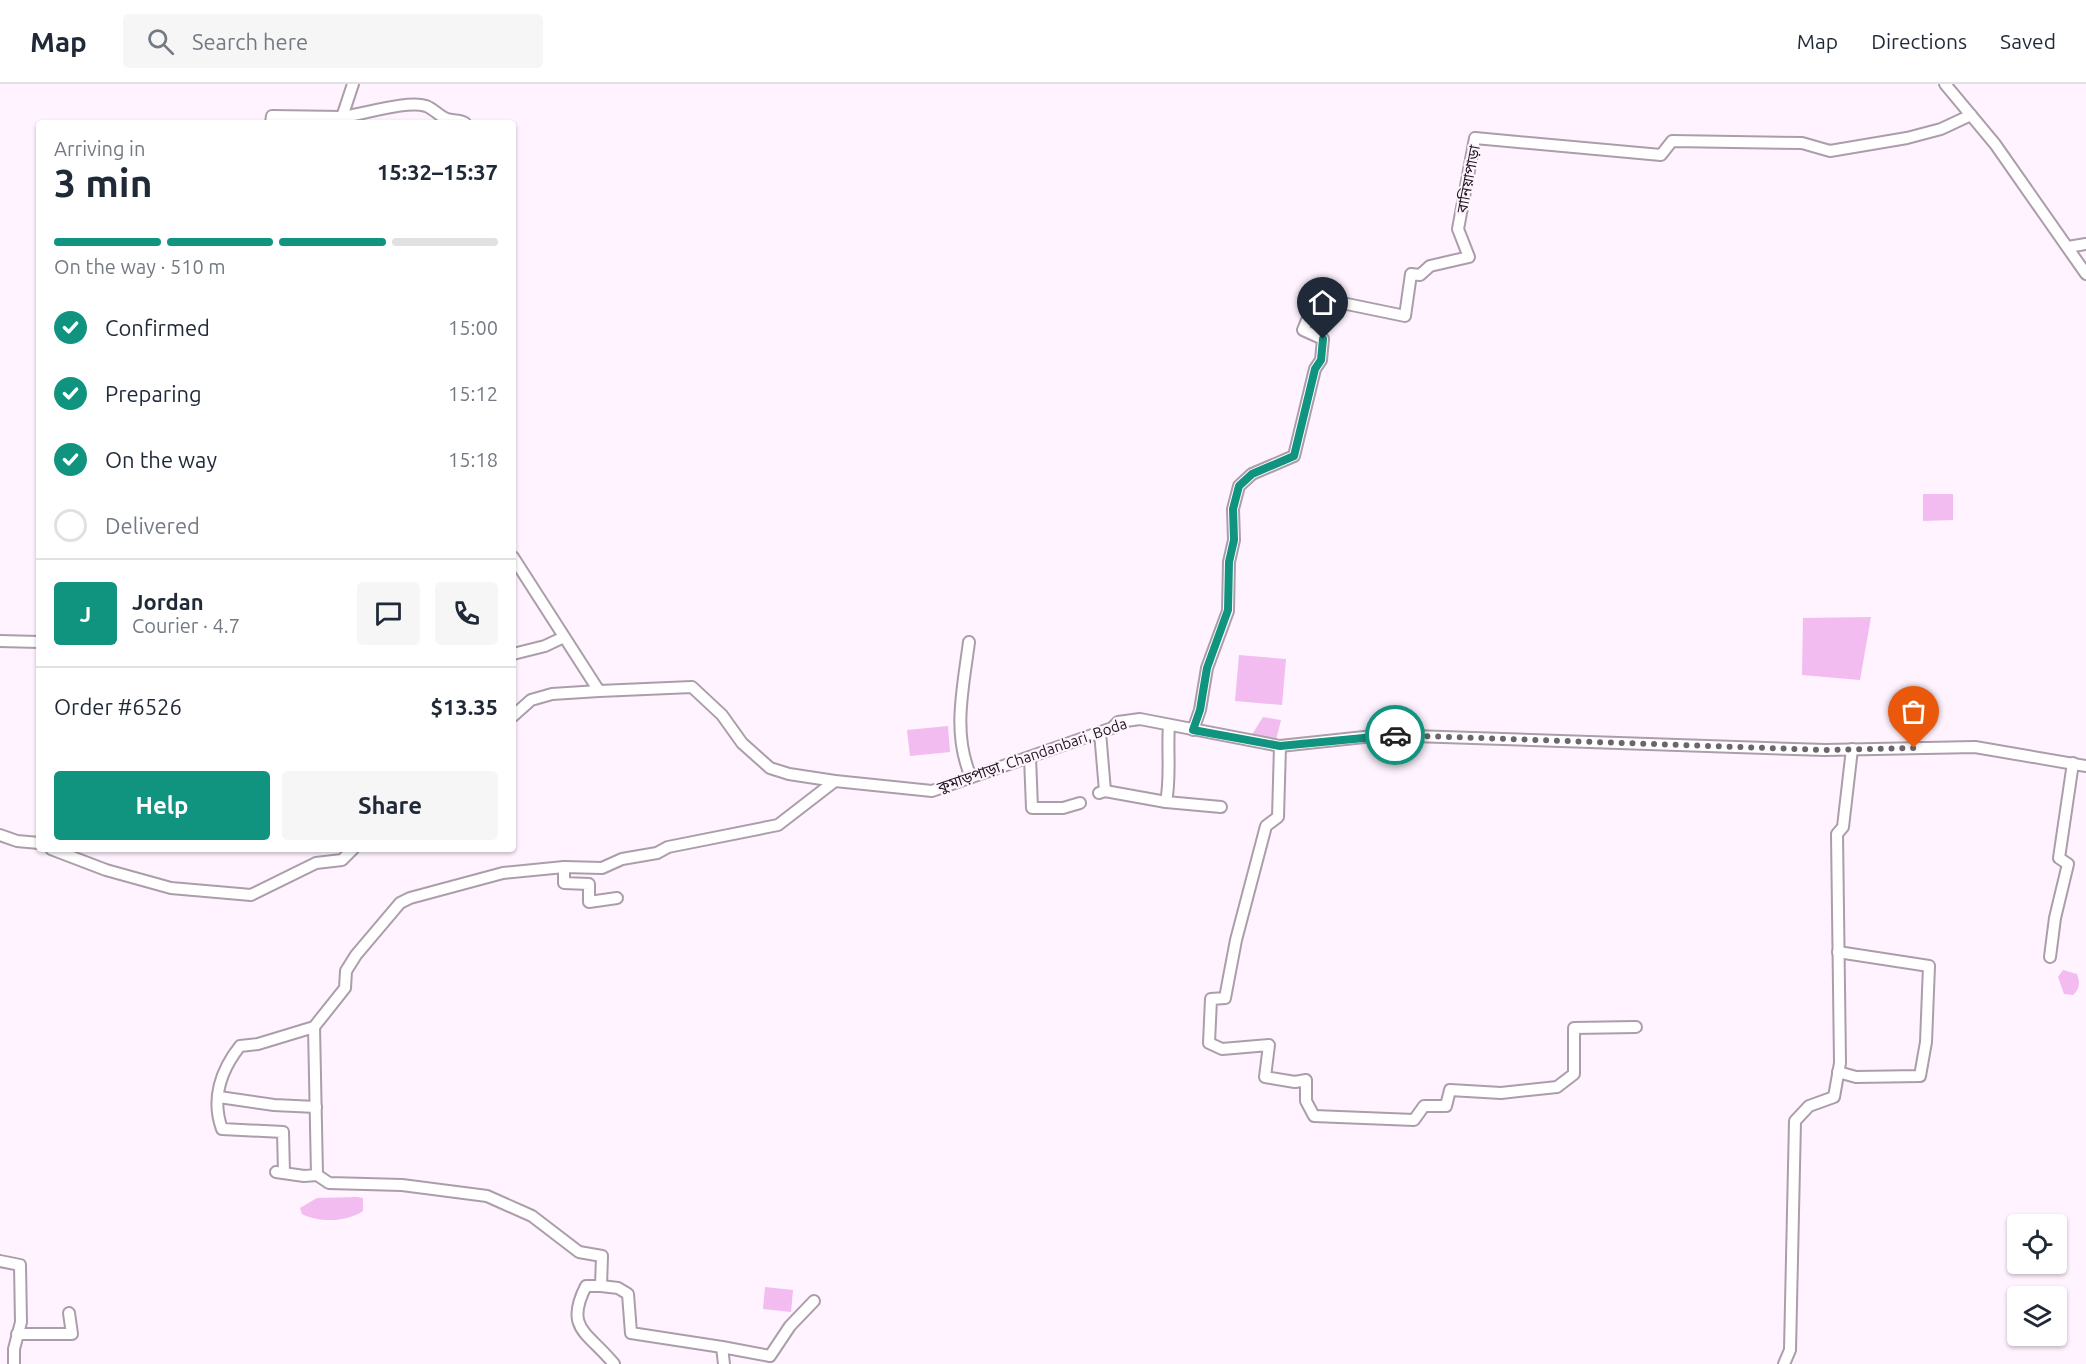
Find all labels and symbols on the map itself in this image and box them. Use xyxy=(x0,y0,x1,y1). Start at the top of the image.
street label: বানিয়াপাড়া xyxy=(1453,143,1483,215)
pin xyxy=(1297,277,1348,339)
pin xyxy=(1888,686,1939,748)
courier xyxy=(1365,705,1425,765)
street label: কুমাড়পাড়া, Chandanbari, Boda xyxy=(934,715,1129,797)

